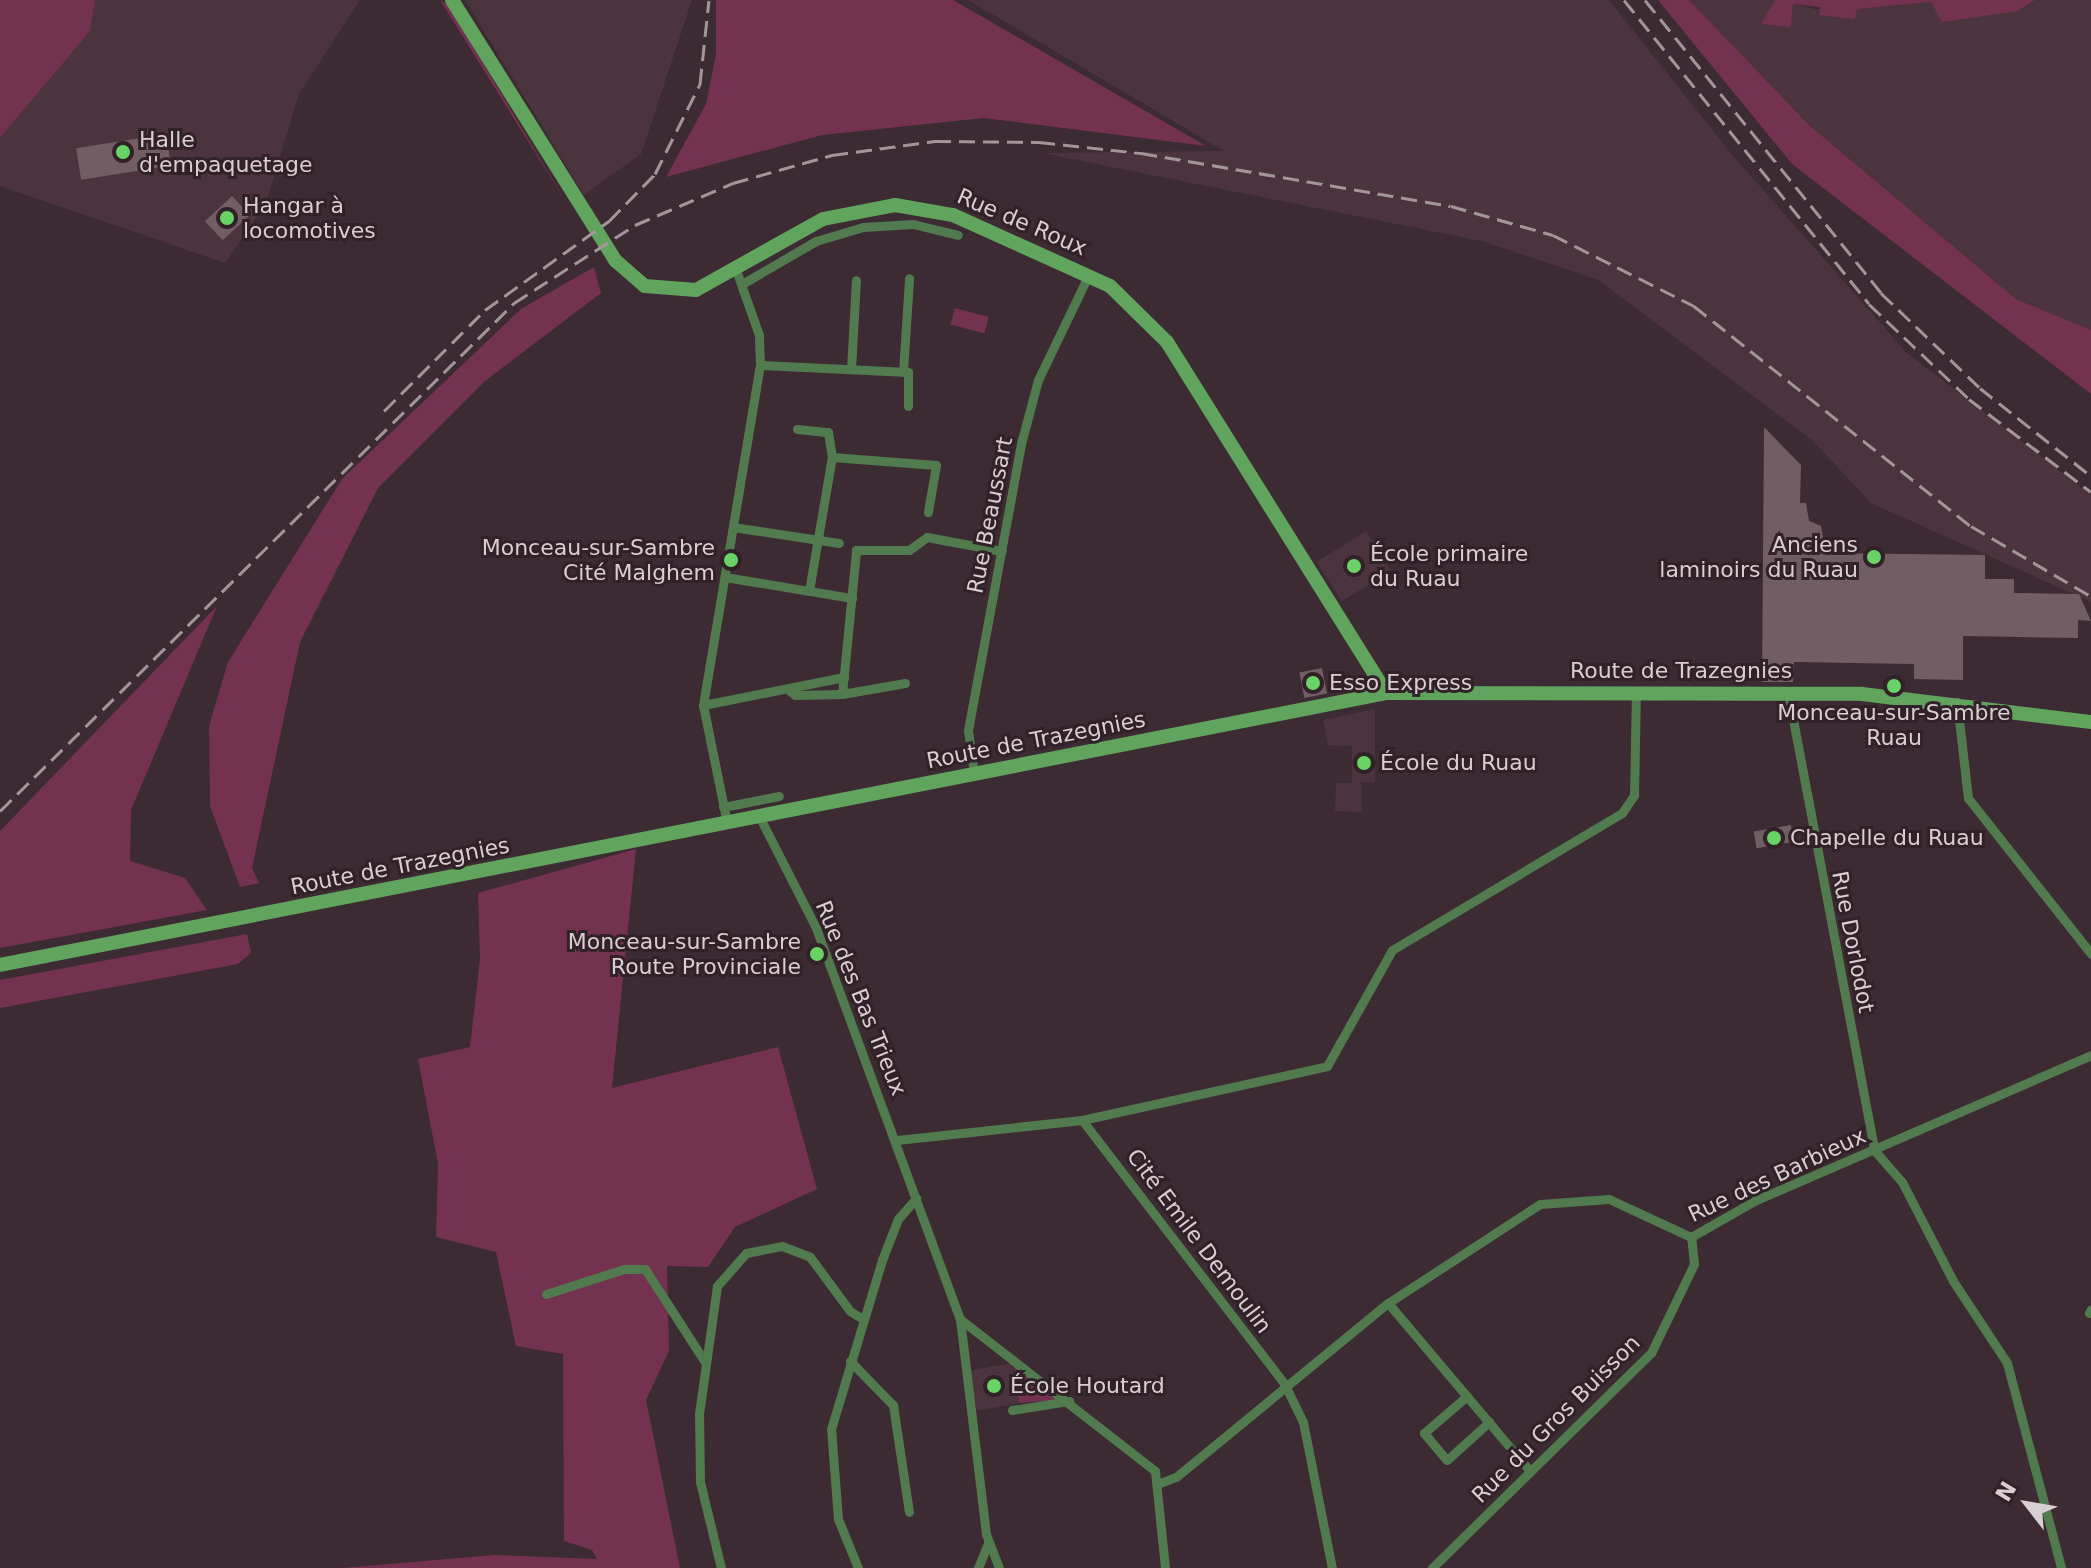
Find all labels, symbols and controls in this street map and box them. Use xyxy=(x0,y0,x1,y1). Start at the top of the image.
place label: Halle d'empaquetage xyxy=(139,126,312,178)
marker: Halle d'empaquetage xyxy=(114,143,132,161)
street label: Rue de Roux xyxy=(953,183,1091,261)
place label: Hangar à locomotives xyxy=(243,192,376,244)
marker: Hangar à locomotives xyxy=(218,209,236,227)
street label: Rue Beaussart xyxy=(962,434,1018,596)
place label: Anciens laminoirs du Ruau xyxy=(1659,531,1858,582)
place label: Monceau-sur-Sambre Cité Malghem xyxy=(482,534,715,586)
place label: École primaire du Ruau xyxy=(1370,540,1528,592)
marker: Anciens laminoirs du Ruau xyxy=(1865,548,1883,566)
marker: Monceau-sur-Sambre Cité Malghem xyxy=(722,551,740,569)
marker: École primaire du Ruau xyxy=(1345,557,1363,575)
street label: Route de Trazegnies xyxy=(1570,658,1792,684)
place label: Esso Express xyxy=(1329,670,1472,696)
marker: Esso Express xyxy=(1304,674,1322,692)
marker: Monceau-sur-Sambre Ruau xyxy=(1885,677,1903,695)
place label: Monceau-sur-Sambre Ruau xyxy=(1777,699,2011,750)
street label: Route de Trazegnies xyxy=(924,706,1148,774)
place label: École du Ruau xyxy=(1380,750,1537,776)
marker: École du Ruau xyxy=(1355,754,1373,772)
place label: Chapelle du Ruau xyxy=(1790,825,1984,851)
marker: Chapelle du Ruau xyxy=(1765,829,1783,847)
street label: Route de Trazegnies xyxy=(288,832,512,900)
street label: Rue Dorlodot xyxy=(1826,869,1880,1015)
street label: Rue des Bas Trieux xyxy=(810,897,912,1099)
place label: Monceau-sur-Sambre Route Provinciale xyxy=(568,928,801,980)
marker: Monceau-sur-Sambre Route Provinciale xyxy=(808,945,826,963)
street label: Rue des Barbieux xyxy=(1684,1122,1870,1228)
street label: Cité Emile Demoulin xyxy=(1121,1144,1277,1338)
street label: Rue du Gros Buisson xyxy=(1467,1330,1645,1508)
place label: École Houtard xyxy=(1010,1373,1165,1399)
marker: École Houtard xyxy=(985,1377,1003,1395)
north arrow xyxy=(1987,1464,2067,1544)
text: N xyxy=(1991,1477,2021,1506)

